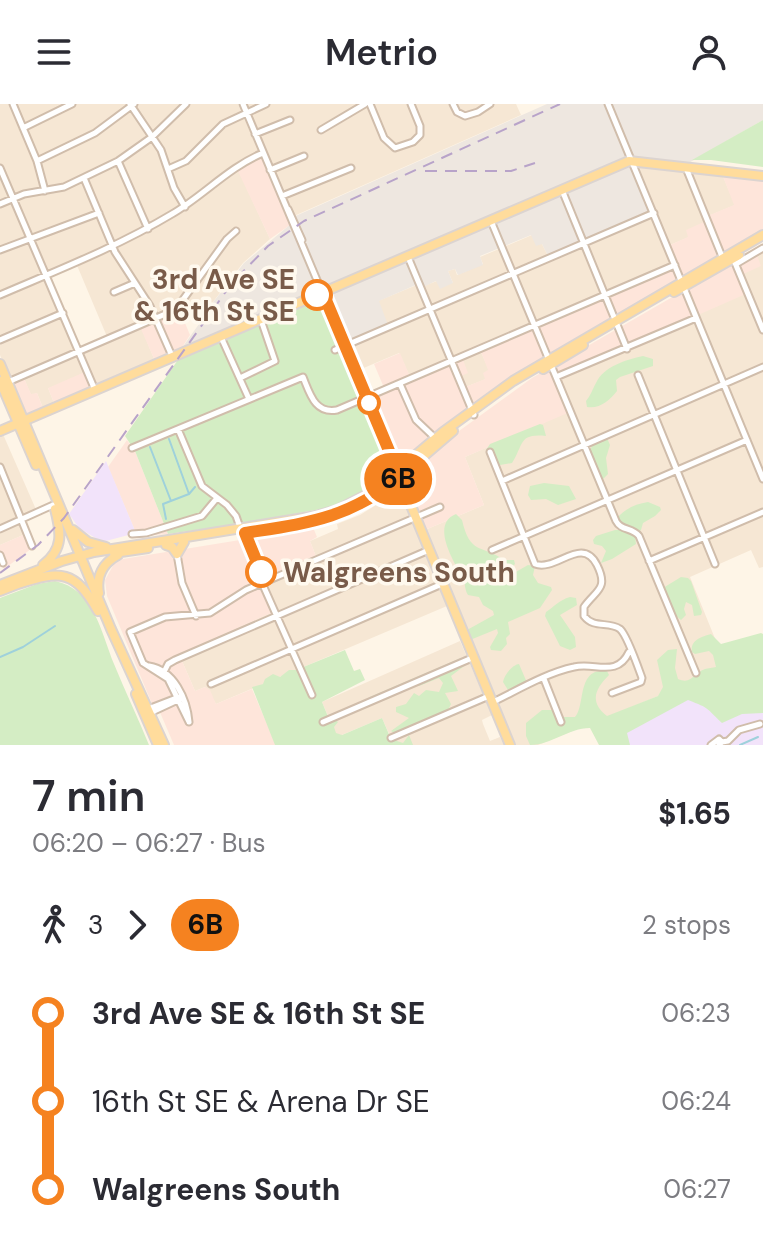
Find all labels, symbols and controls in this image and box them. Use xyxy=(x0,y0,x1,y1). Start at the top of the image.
text: Metrio xyxy=(325,29,438,76)
icon: menu xyxy=(32,30,76,74)
icon: person xyxy=(687,30,731,74)
place label: 3rd Ave SE & 16th St SE xyxy=(134,261,295,330)
marker: 3rd Ave SE & 16th St SE xyxy=(302,280,332,310)
unlabelled marker xyxy=(358,392,380,414)
line badge: 6B xyxy=(362,453,434,505)
text: 6B xyxy=(380,460,416,497)
place label: Walgreens South xyxy=(283,554,515,591)
marker: Walgreens South xyxy=(246,557,276,587)
text: 7 min xyxy=(32,767,145,825)
text: $1.65 xyxy=(658,794,731,833)
text: 06:20 – 06:27 · Bus xyxy=(32,826,265,860)
icon: walk xyxy=(32,903,76,947)
icon: forward xyxy=(115,903,159,947)
text: 6B xyxy=(187,906,223,943)
text: 3 xyxy=(88,908,103,942)
text: 2 stops xyxy=(642,908,731,942)
text: 3rd Ave SE & 16th St SE xyxy=(92,994,425,1033)
text: 06:23 xyxy=(661,996,731,1030)
text: 16th St SE & Arena Dr SE xyxy=(92,1082,430,1121)
text: 06:24 xyxy=(661,1084,731,1118)
text: Walgreens South xyxy=(92,1170,340,1209)
text: 06:27 xyxy=(663,1172,731,1206)

